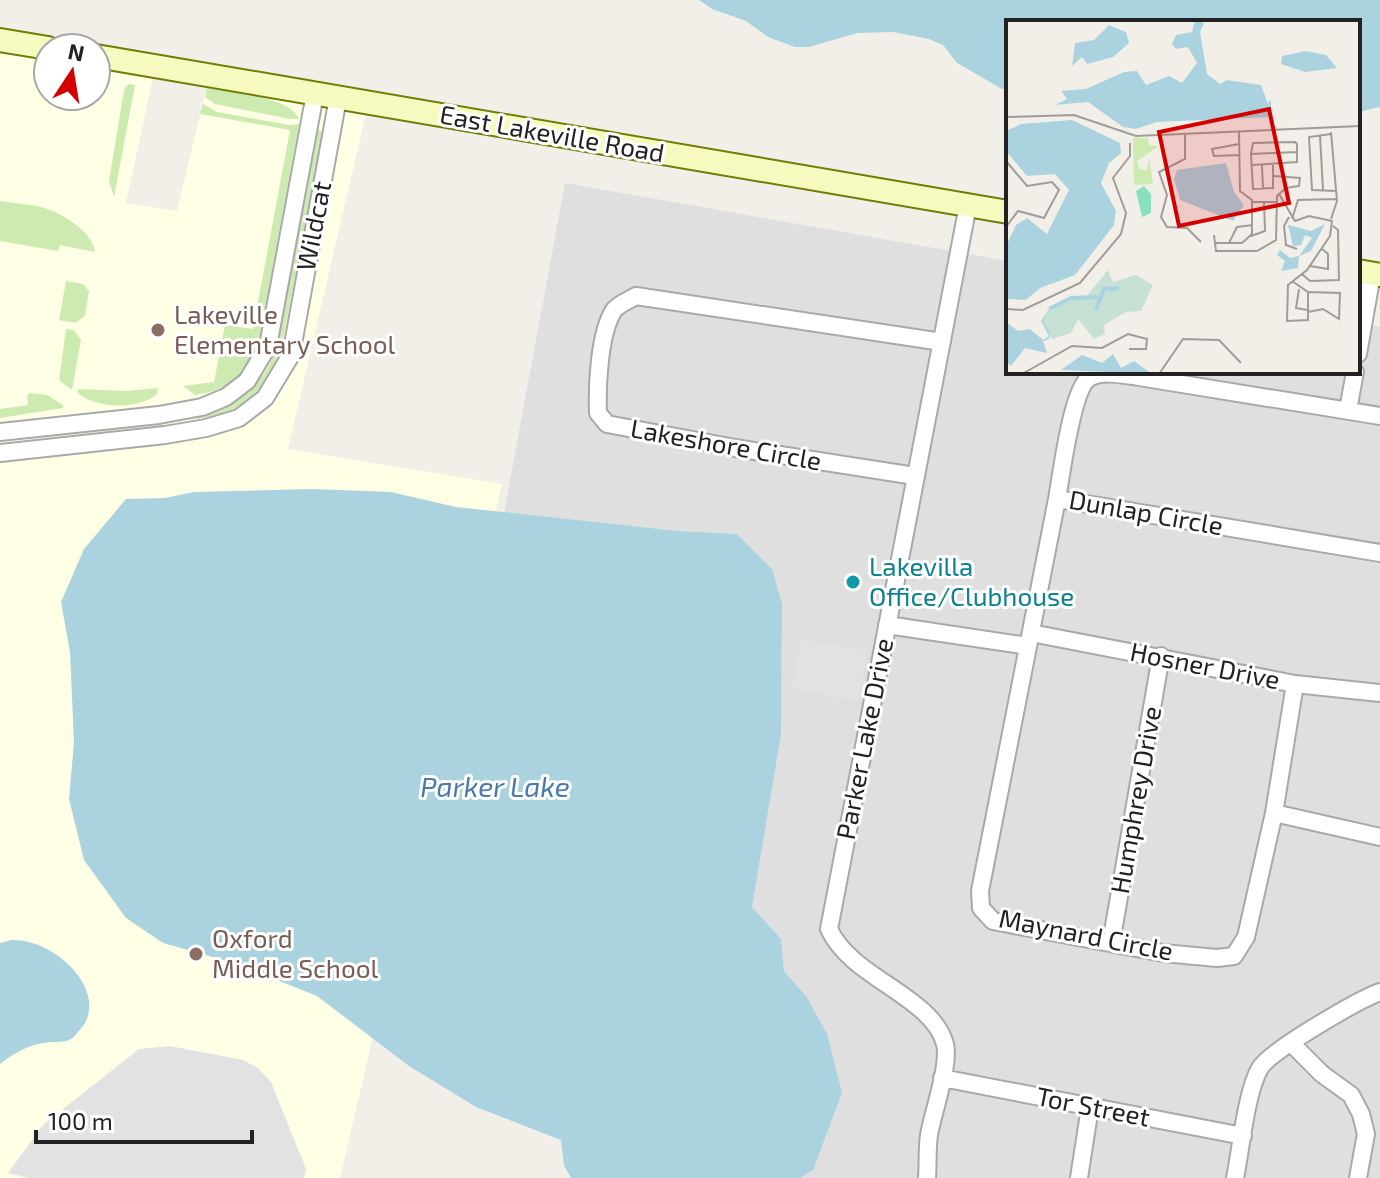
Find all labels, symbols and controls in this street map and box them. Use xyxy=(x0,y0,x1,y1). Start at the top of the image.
inset map xyxy=(1006,20,1360,374)
north arrow xyxy=(32,32,112,112)
text: N xyxy=(66,37,87,66)
street label: East Lakeville Road xyxy=(438,98,667,168)
street label: Wildcat xyxy=(289,178,336,273)
place label: Lakeville Elementary School xyxy=(174,298,396,359)
marker: Lakeville Elementary School xyxy=(149,321,167,339)
street label: Lakeshore Circle xyxy=(628,411,824,476)
street label: Dunlap Circle xyxy=(1067,483,1226,540)
place label: Lakevilla Office/Clubhouse xyxy=(869,550,1074,611)
marker: Lakevilla Office/Clubhouse xyxy=(844,573,862,591)
street label: Parker Lake Drive xyxy=(829,635,898,842)
street label: Hosner Drive xyxy=(1128,635,1283,694)
street label: Humphrey Drive xyxy=(1103,704,1166,896)
water label: Parker Lake xyxy=(420,769,570,803)
street label: Maynard Circle xyxy=(997,901,1176,966)
place label: Oxford Middle School xyxy=(212,922,378,983)
marker: Oxford Middle School xyxy=(187,945,205,963)
street label: Tor Street xyxy=(1034,1079,1153,1132)
scale bar xyxy=(36,1094,252,1144)
text: 100 m xyxy=(48,1106,113,1135)

